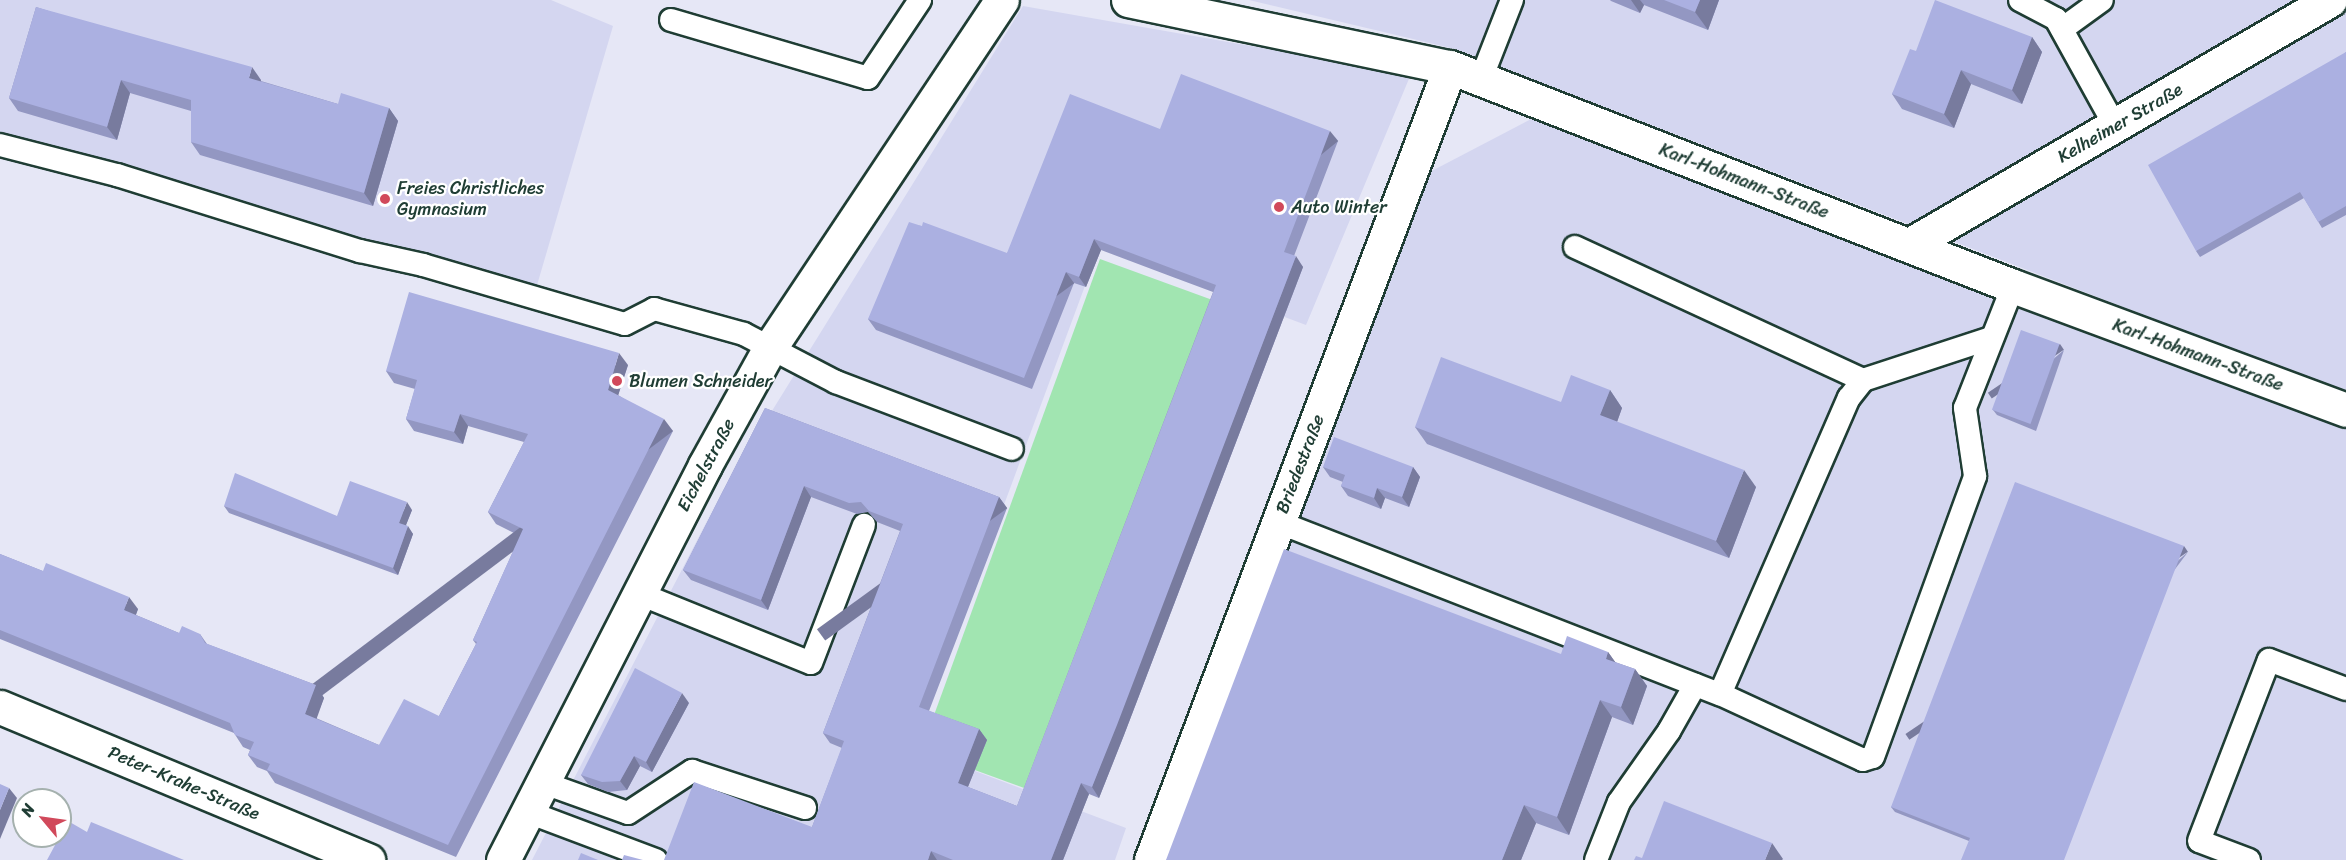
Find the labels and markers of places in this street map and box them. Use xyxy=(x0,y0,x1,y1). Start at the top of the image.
place label: Freies Christliches Gymnasium xyxy=(397,178,544,220)
marker: Freies Christliches Gymnasium xyxy=(378,192,392,206)
place label: Auto Winter xyxy=(1291,196,1387,218)
marker: Auto Winter xyxy=(1272,200,1286,214)
place label: Blumen Schneider xyxy=(629,370,772,392)
marker: Blumen Schneider xyxy=(610,374,624,388)

